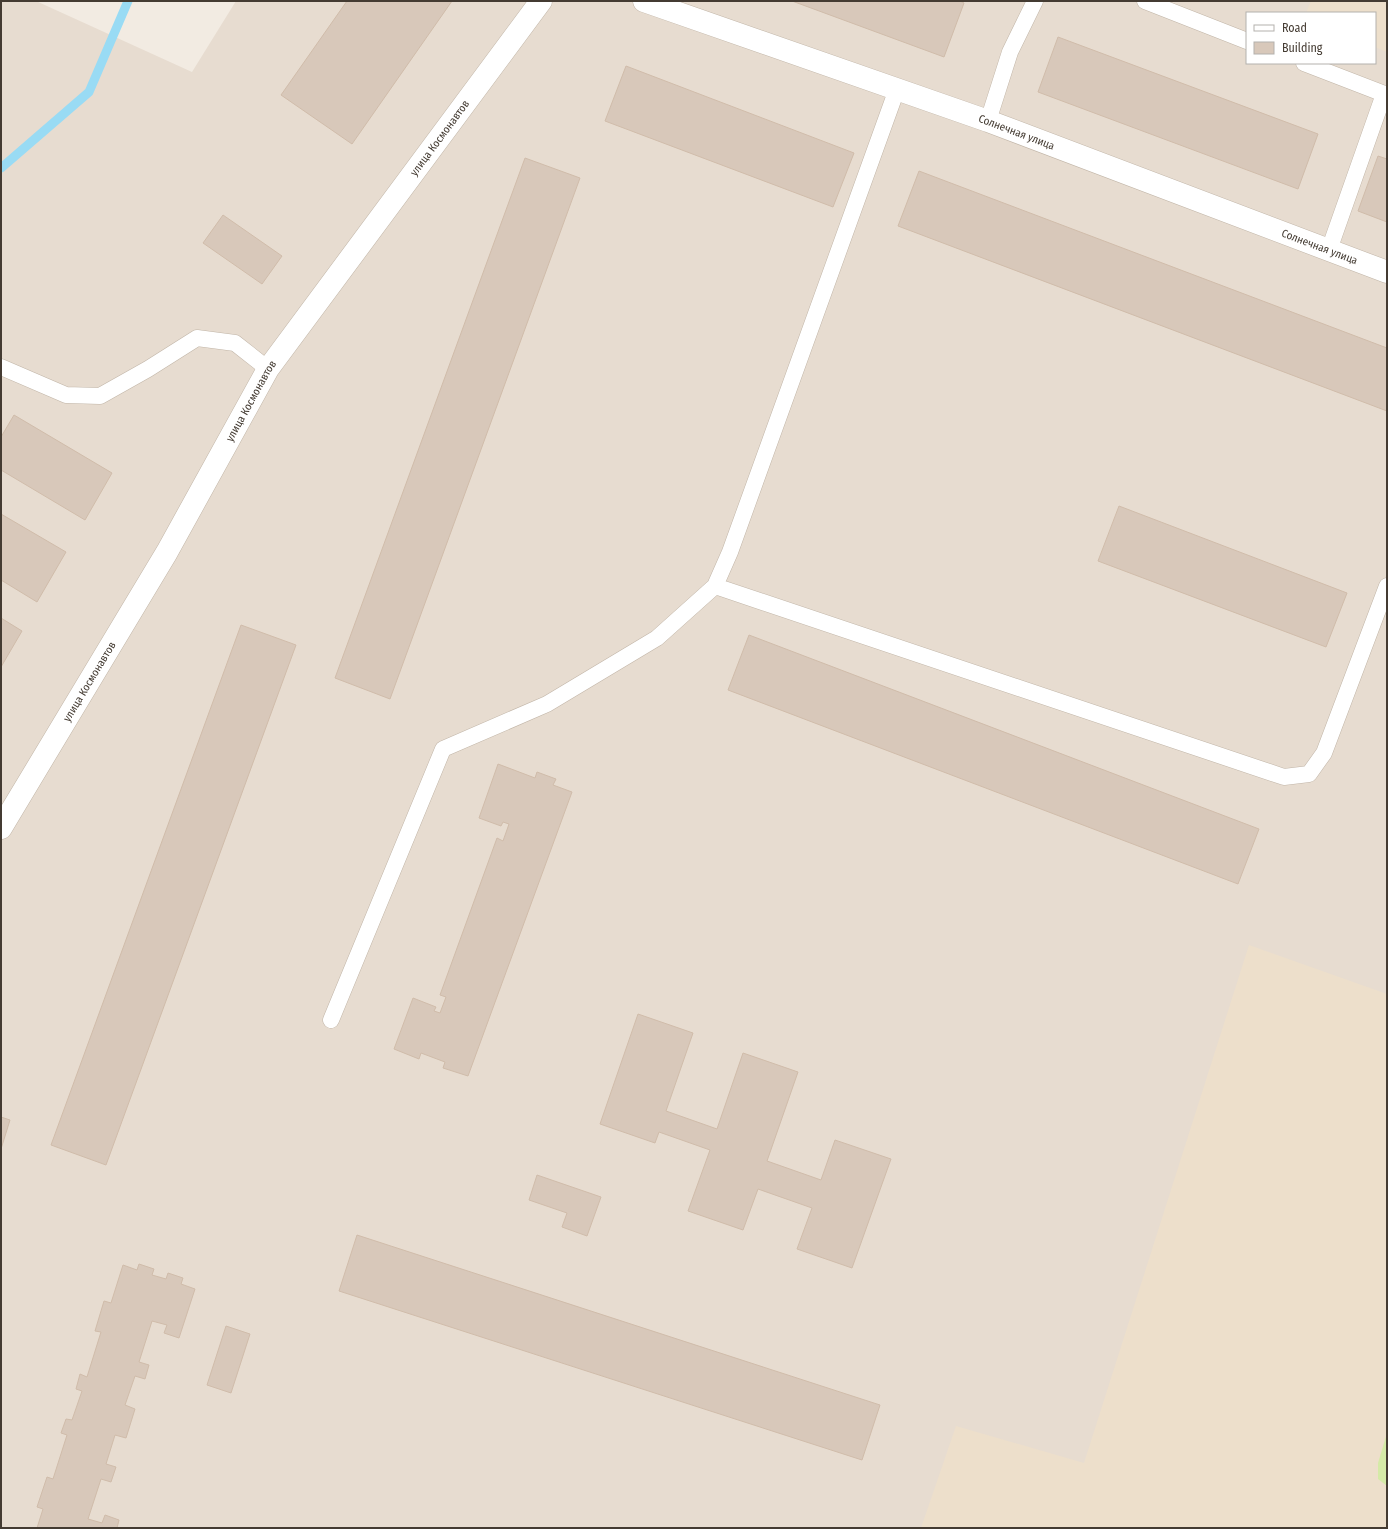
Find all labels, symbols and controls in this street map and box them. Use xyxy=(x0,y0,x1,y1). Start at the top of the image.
legend xyxy=(1246,12,1376,64)
text: Road xyxy=(1282,21,1307,35)
text: Building xyxy=(1282,41,1323,55)
street label: улица Космонавтов xyxy=(408,98,472,179)
street label: Солнечная улица xyxy=(977,112,1056,153)
street label: Солнечная улица xyxy=(1280,227,1359,267)
street label: улица Космонавтов xyxy=(223,358,279,444)
street label: улица Космонавтов xyxy=(61,639,119,724)

